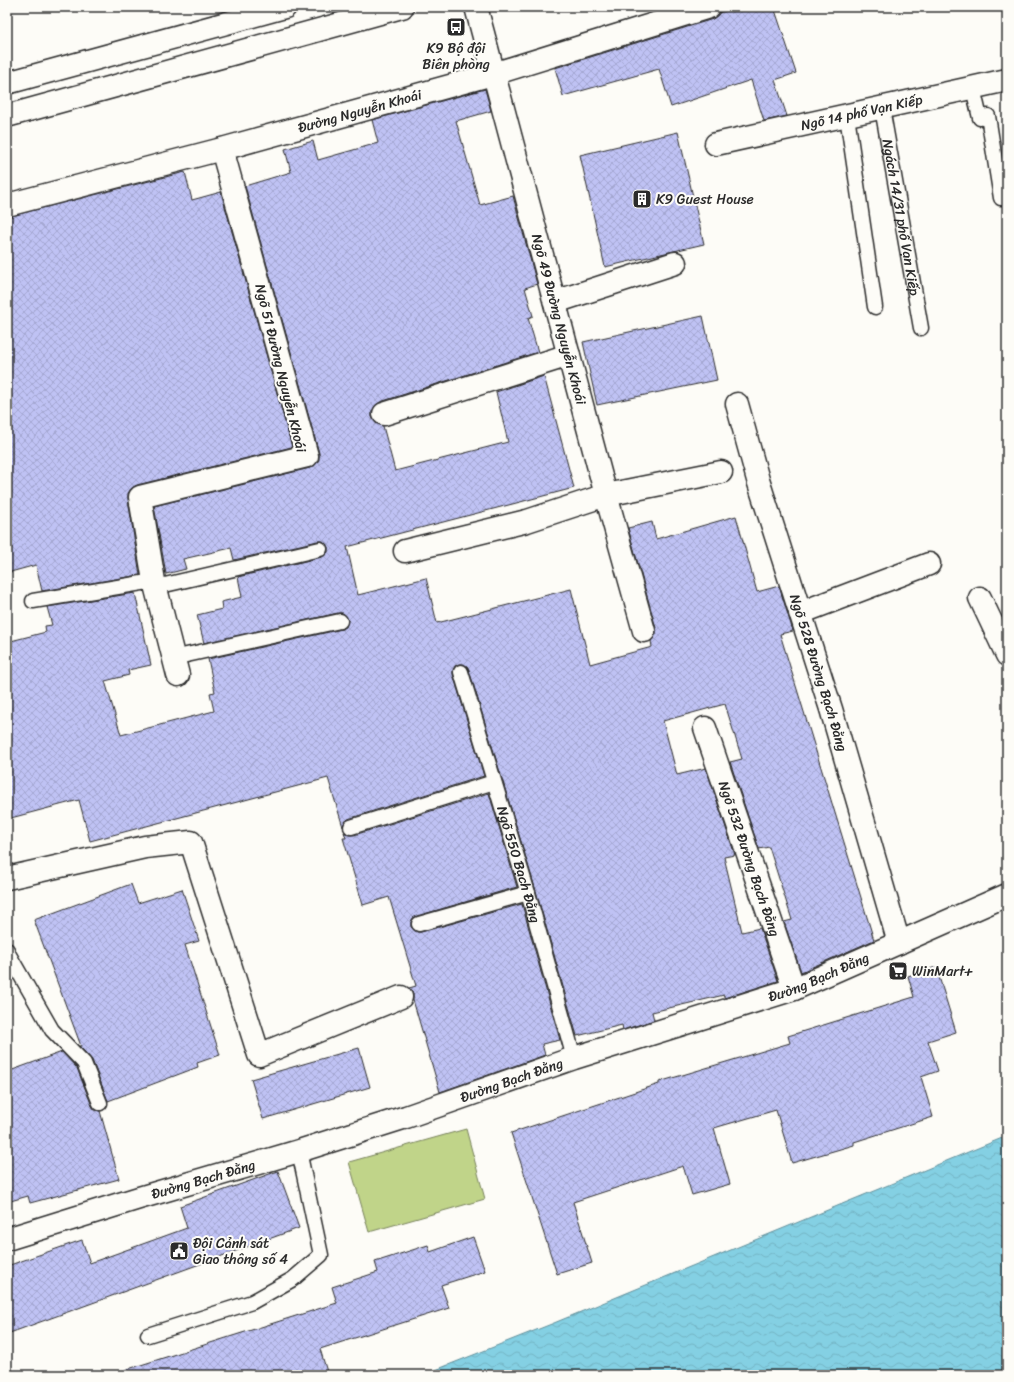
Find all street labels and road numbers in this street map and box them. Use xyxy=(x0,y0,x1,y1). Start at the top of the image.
street label: Đường Nguyễn Khoái xyxy=(295,82,426,140)
street label: Ngõ 14 phố Vạn Kiếp xyxy=(798,87,925,138)
street label: Ngách 14/31 phố Vạn Kiếp xyxy=(875,137,927,298)
street label: Ngõ 49 Đường Nguyễn Khoái xyxy=(524,231,594,409)
street label: Ngõ 51 Đường Nguyễn Khoái xyxy=(247,281,314,456)
street label: Ngõ 528 Đường Bạch Đằng xyxy=(782,591,855,755)
street label: Ngõ 532 Đường Bạch Đằng xyxy=(711,778,787,940)
street label: Ngõ 550 Bạch Đằng xyxy=(489,803,548,926)
street label: Đường Bạch Đằng xyxy=(765,945,873,1009)
street label: Đường Bạch Đằng xyxy=(457,1051,566,1110)
street label: Đường Bạch Đằng xyxy=(148,1153,258,1207)

